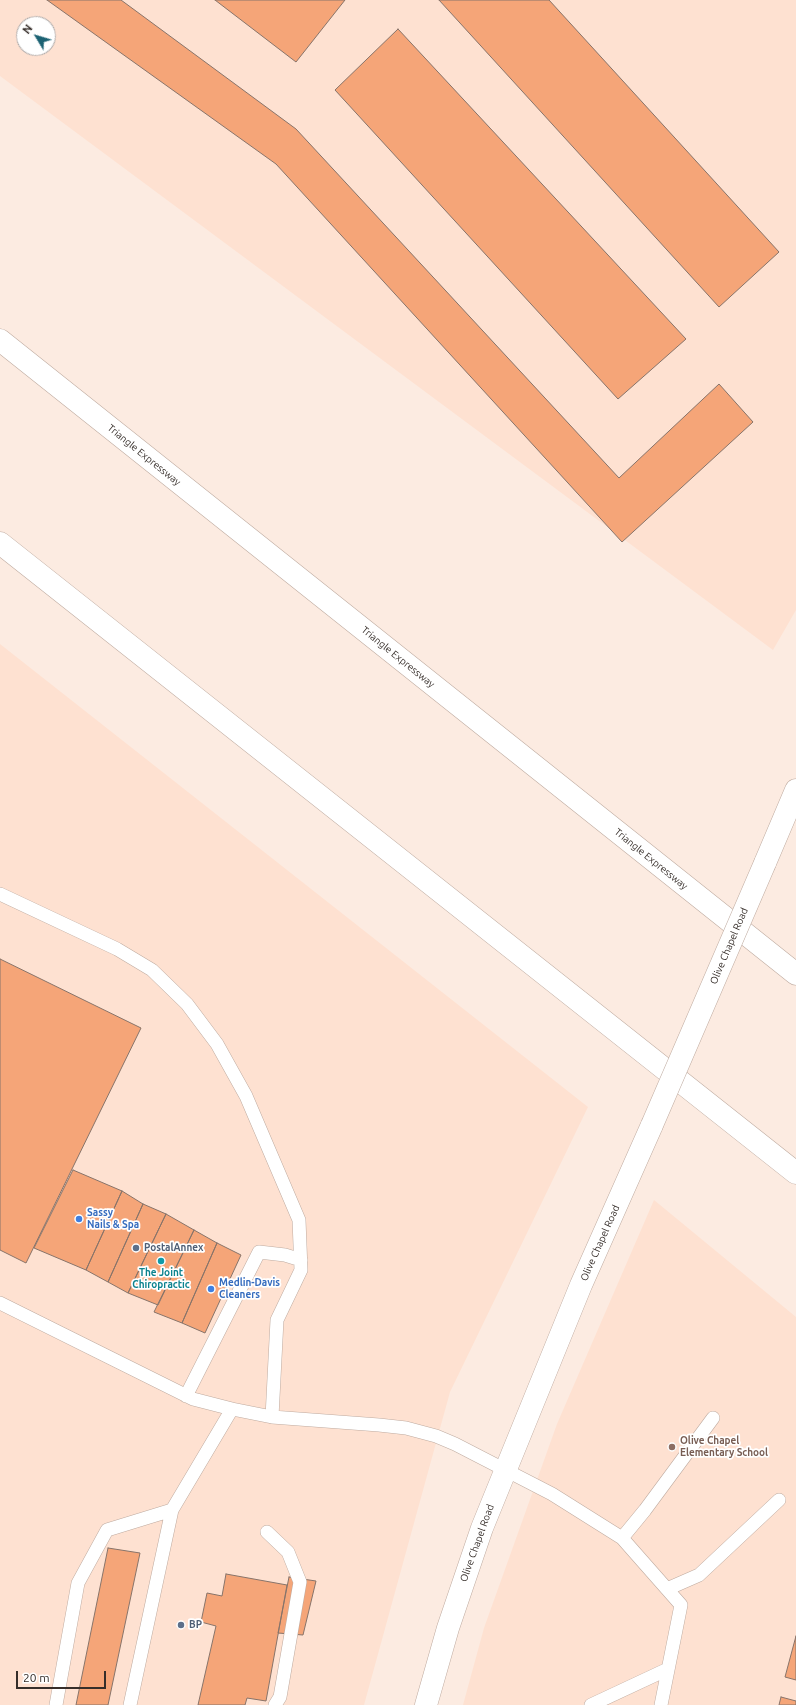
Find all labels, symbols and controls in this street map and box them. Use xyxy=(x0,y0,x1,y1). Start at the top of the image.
north arrow xyxy=(16,16,56,56)
text: N xyxy=(20,22,35,36)
street label: Triangle Expressway xyxy=(105,422,183,488)
street label: Triangle Expressway xyxy=(359,624,437,690)
street label: Triangle Expressway xyxy=(612,826,690,892)
street label: Olive Chapel Road xyxy=(708,906,750,986)
street label: Olive Chapel Road xyxy=(578,1203,622,1283)
place label: Sassy Nails & Spa xyxy=(87,1207,139,1230)
marker: Sassy Nails & Spa xyxy=(74,1214,84,1224)
place label: PostalAnnex xyxy=(144,1242,203,1254)
marker: PostalAnnex xyxy=(131,1243,141,1253)
marker: The Joint Chiropractic xyxy=(156,1256,166,1266)
place label: The Joint Chiropractic xyxy=(132,1267,190,1290)
place label: Medlin-Davis Cleaners xyxy=(219,1277,280,1300)
marker: Medlin-Davis Cleaners xyxy=(206,1284,216,1294)
place label: Olive Chapel Elementary School xyxy=(680,1435,768,1458)
marker: Olive Chapel Elementary School xyxy=(667,1442,677,1452)
street label: Olive Chapel Road xyxy=(457,1503,497,1583)
place label: BP xyxy=(189,1619,202,1631)
marker: BP xyxy=(176,1620,186,1630)
scale bar xyxy=(18,1663,108,1689)
text: 20 m xyxy=(23,1671,50,1684)

